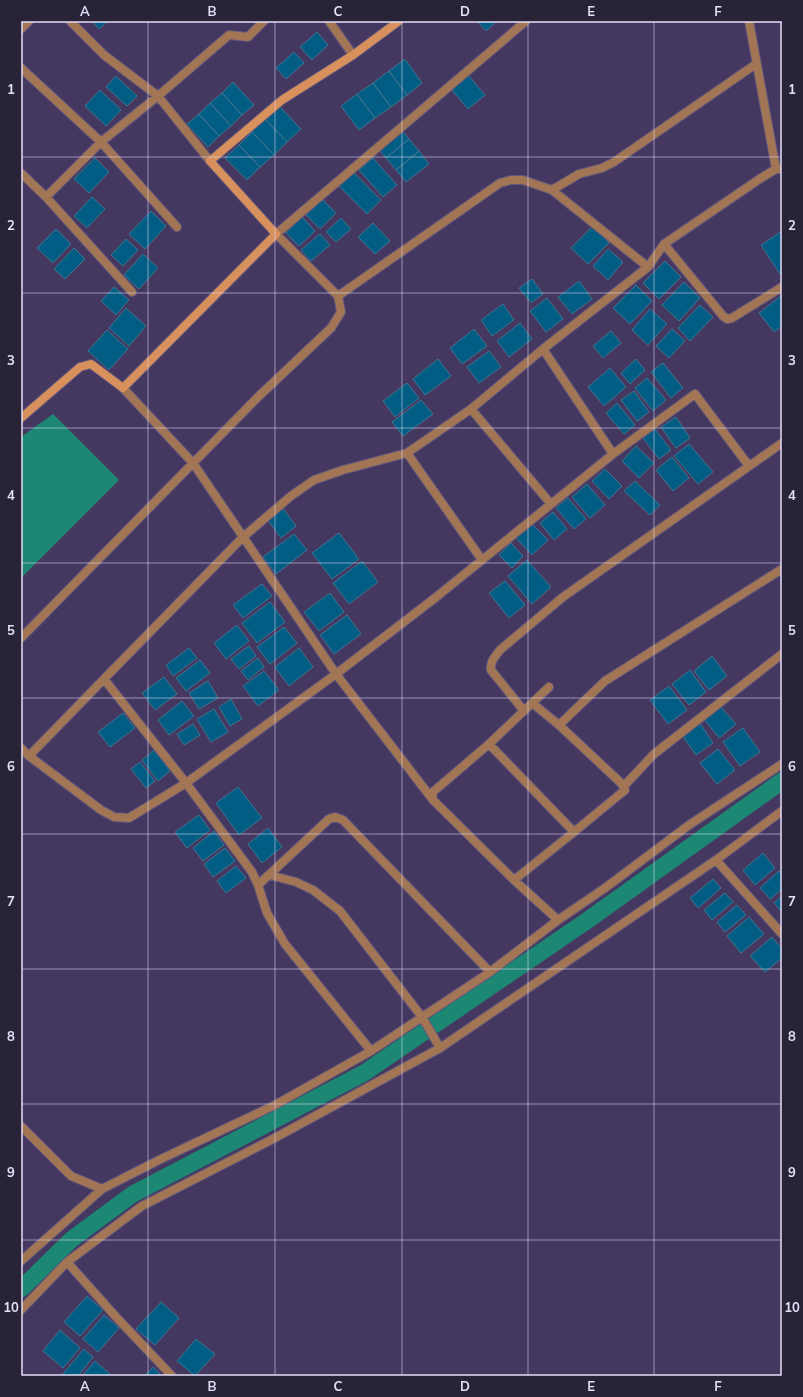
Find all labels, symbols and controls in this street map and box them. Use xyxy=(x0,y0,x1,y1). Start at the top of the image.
text: A xyxy=(80,3,90,19)
text: B xyxy=(208,3,217,19)
text: C xyxy=(334,3,343,19)
text: D xyxy=(460,3,470,19)
text: E xyxy=(587,3,595,19)
text: F xyxy=(714,3,722,19)
text: 1 xyxy=(7,81,15,97)
text: 1 xyxy=(788,81,796,97)
text: 2 xyxy=(7,217,15,233)
text: 2 xyxy=(788,217,796,233)
text: 3 xyxy=(7,352,15,368)
text: 3 xyxy=(788,352,796,368)
text: 4 xyxy=(7,487,15,503)
text: 4 xyxy=(788,487,796,503)
text: 5 xyxy=(7,622,15,638)
text: 5 xyxy=(788,622,796,638)
text: 6 xyxy=(7,758,15,774)
text: 6 xyxy=(788,758,796,774)
text: 7 xyxy=(7,893,15,909)
text: 7 xyxy=(788,893,796,909)
text: 8 xyxy=(7,1028,15,1044)
text: 8 xyxy=(788,1028,796,1044)
text: 9 xyxy=(7,1164,15,1180)
text: 9 xyxy=(788,1164,796,1180)
text: 10 xyxy=(3,1299,19,1315)
text: 10 xyxy=(784,1299,800,1315)
text: A xyxy=(80,1378,90,1394)
text: B xyxy=(208,1378,217,1394)
text: C xyxy=(334,1378,343,1394)
text: D xyxy=(460,1378,470,1394)
text: E xyxy=(587,1378,595,1394)
text: F xyxy=(714,1378,722,1394)

